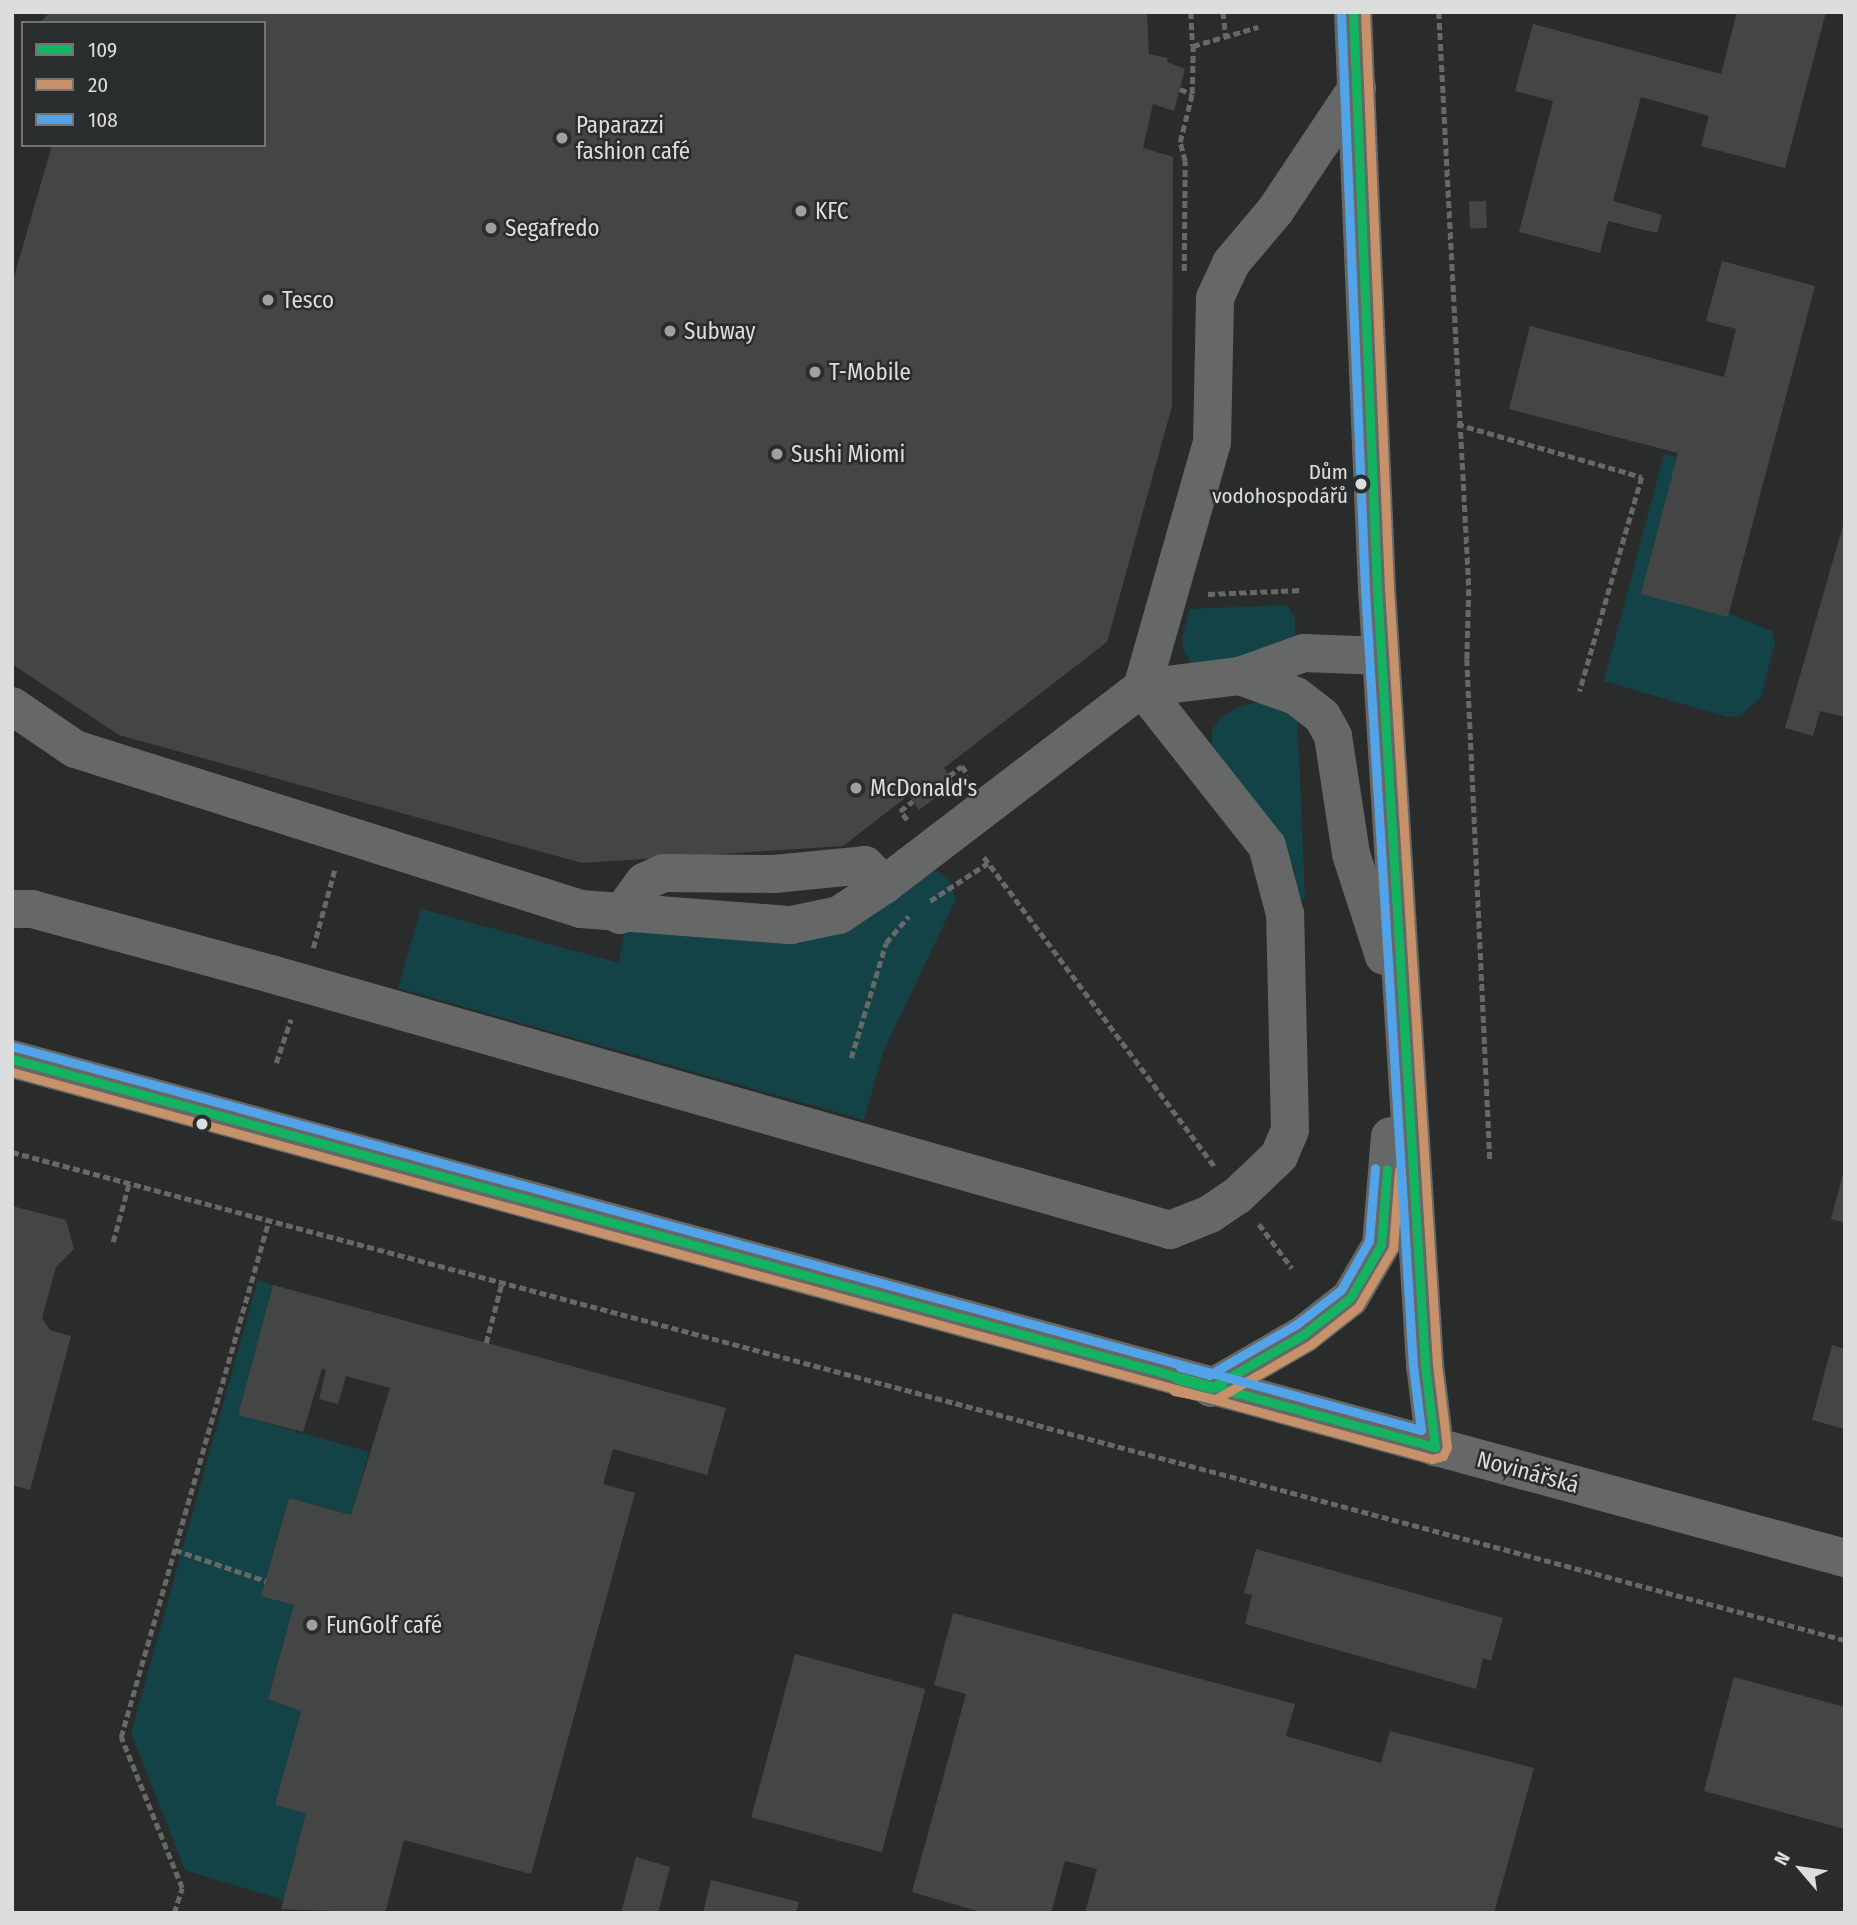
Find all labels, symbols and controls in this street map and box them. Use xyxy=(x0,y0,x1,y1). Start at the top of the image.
legend xyxy=(21,21,266,147)
text: 109 xyxy=(88,37,117,63)
text: 20 xyxy=(88,72,108,98)
text: 108 xyxy=(88,107,118,133)
place label: Paparazzi fashion café xyxy=(576,111,690,165)
marker: Paparazzi fashion café xyxy=(554,130,570,146)
place label: KFC xyxy=(815,197,849,225)
marker: KFC xyxy=(793,203,809,219)
place label: Segafredo xyxy=(505,214,600,242)
marker: Segafredo xyxy=(483,220,499,236)
place label: Tesco xyxy=(282,286,334,314)
marker: Tesco xyxy=(260,292,276,308)
place label: Subway xyxy=(684,317,756,345)
marker: Subway xyxy=(662,323,678,339)
place label: T-Mobile xyxy=(829,358,911,386)
marker: T-Mobile xyxy=(807,364,823,380)
place label: Sushi Miomi xyxy=(791,440,905,468)
marker: Sushi Miomi xyxy=(769,446,785,462)
place label: Dům vodohospodářů xyxy=(1212,459,1348,509)
marker: Dům vodohospodářů xyxy=(1354,477,1368,491)
place label: McDonald's xyxy=(870,774,977,802)
marker: McDonald's xyxy=(848,780,864,796)
unlabelled marker xyxy=(195,1117,209,1131)
street label: Novinářská xyxy=(1474,1445,1582,1499)
place label: FunGolf café xyxy=(326,1611,442,1639)
marker: FunGolf café xyxy=(304,1617,320,1633)
north arrow xyxy=(1766,1834,1836,1904)
text: N xyxy=(1769,1848,1795,1869)

